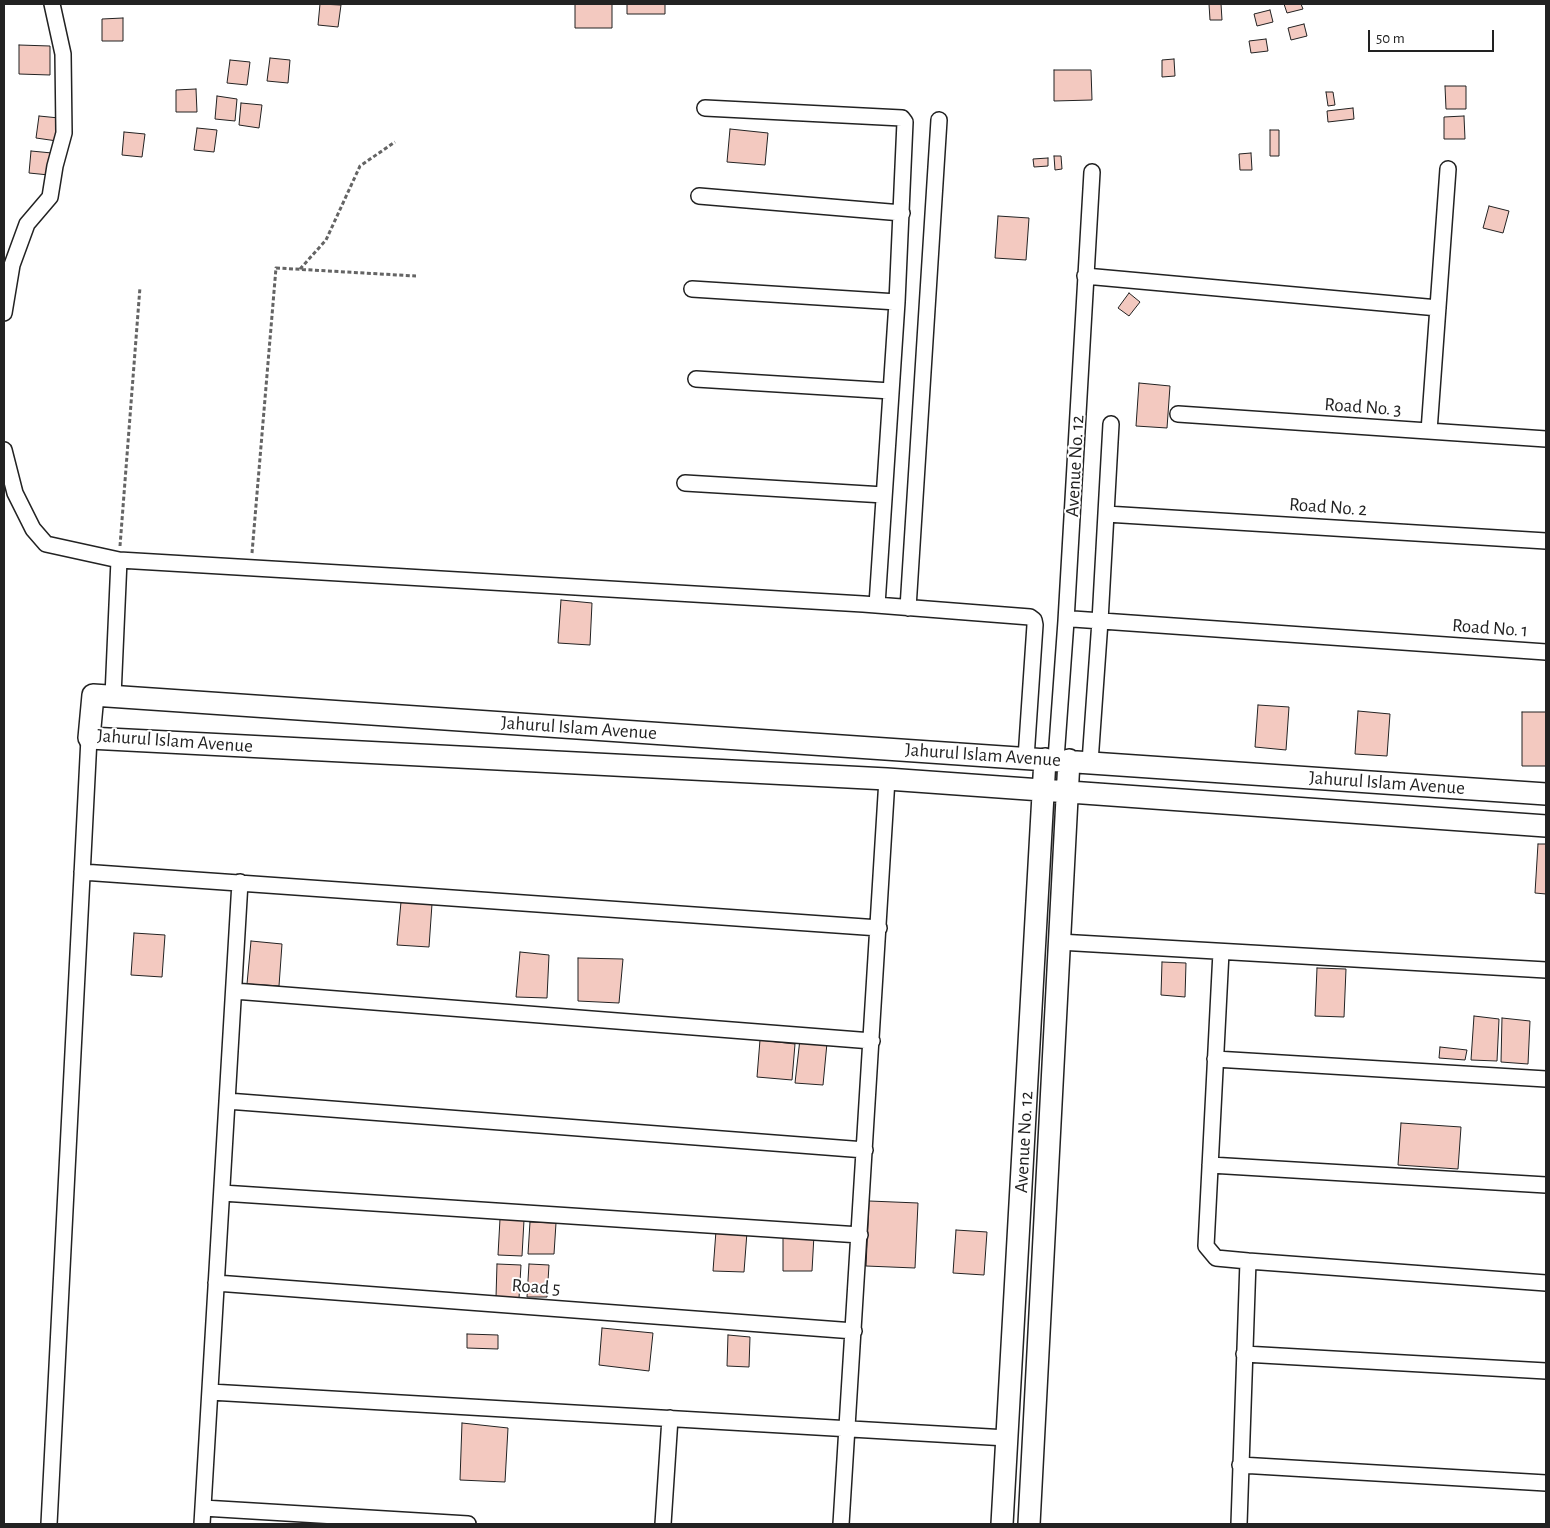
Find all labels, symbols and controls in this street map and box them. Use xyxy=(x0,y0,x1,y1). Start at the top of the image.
scale bar xyxy=(1370,20,1496,52)
text: 50 m xyxy=(1376,31,1405,46)
street label: Road No. 3 xyxy=(1324,393,1402,421)
street label: Avenue No. 12 xyxy=(1061,414,1089,518)
street label: Road No. 2 xyxy=(1288,493,1368,521)
street label: Road No. 1 xyxy=(1451,614,1529,642)
street label: Jahurul Islam Avenue xyxy=(500,711,658,745)
street label: Jahurul Islam Avenue xyxy=(96,724,254,758)
street label: Jahurul Islam Avenue xyxy=(904,738,1062,772)
street label: Jahurul Islam Avenue xyxy=(1308,766,1466,800)
street label: Avenue No. 12 xyxy=(1010,1090,1038,1194)
street label: Road 5 xyxy=(511,1274,561,1300)

